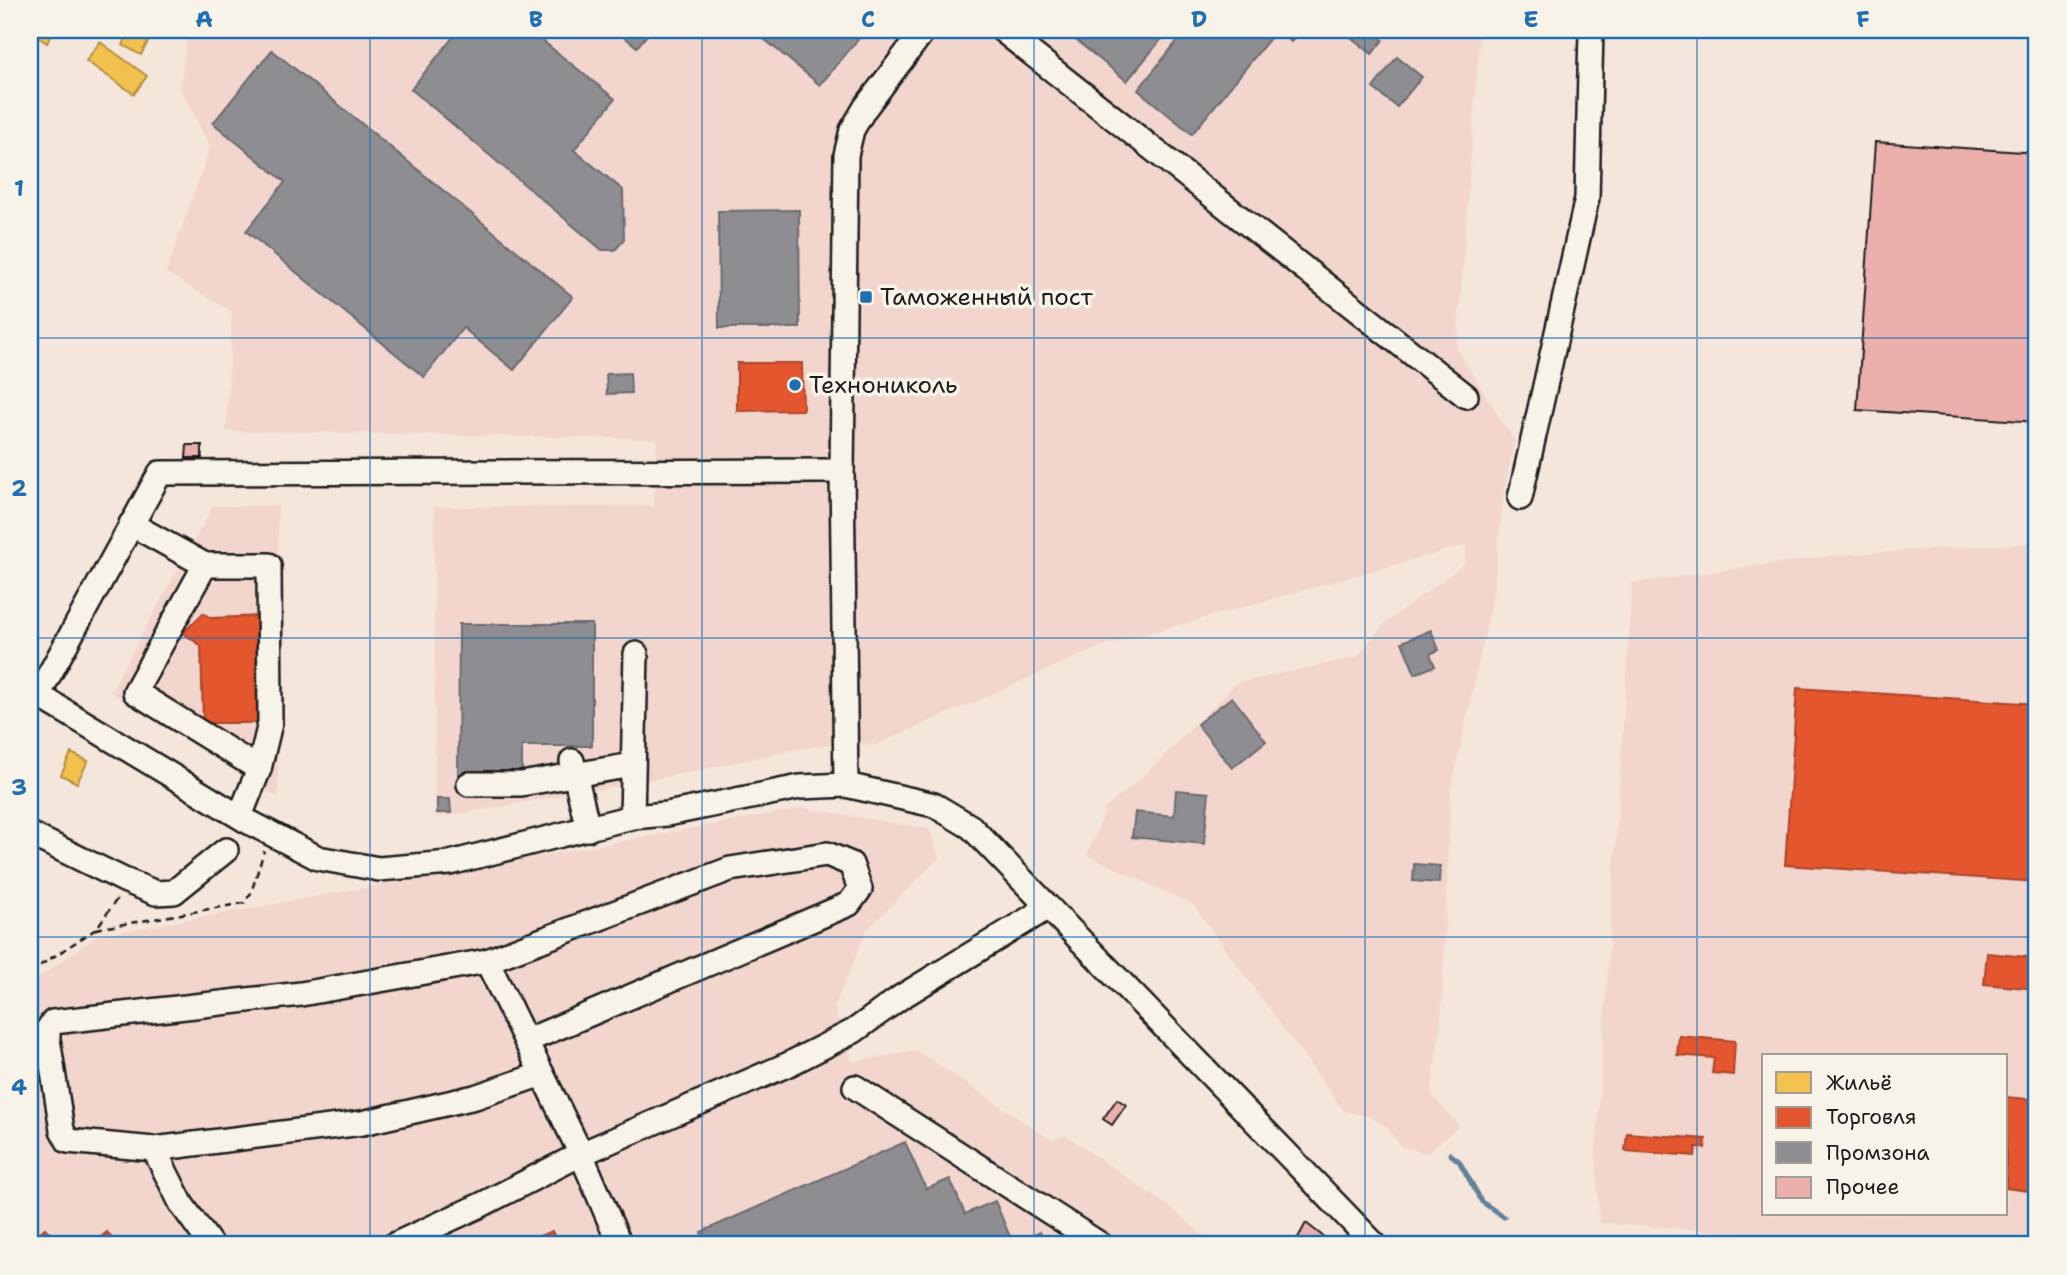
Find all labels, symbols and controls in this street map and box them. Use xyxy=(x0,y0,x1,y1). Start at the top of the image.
text: A xyxy=(195,4,213,34)
text: B xyxy=(529,4,543,34)
text: C xyxy=(861,4,875,34)
text: D xyxy=(1191,4,1207,34)
text: E xyxy=(1523,4,1539,34)
text: F xyxy=(1856,4,1870,34)
text: 1 xyxy=(14,173,24,203)
place label: Таможенный пост xyxy=(880,281,1093,313)
marker: Таможенный пост xyxy=(858,289,874,305)
place label: Технониколь xyxy=(809,369,957,401)
marker: Технониколь xyxy=(787,377,803,393)
text: 2 xyxy=(11,473,27,503)
text: 3 xyxy=(11,772,27,802)
legend xyxy=(1762,1054,2008,1216)
text: Жильё xyxy=(1826,1069,1892,1097)
text: 4 xyxy=(11,1072,27,1102)
text: Торговля xyxy=(1826,1103,1916,1131)
text: Промзона xyxy=(1826,1139,1929,1167)
text: Прочее xyxy=(1826,1173,1899,1201)

